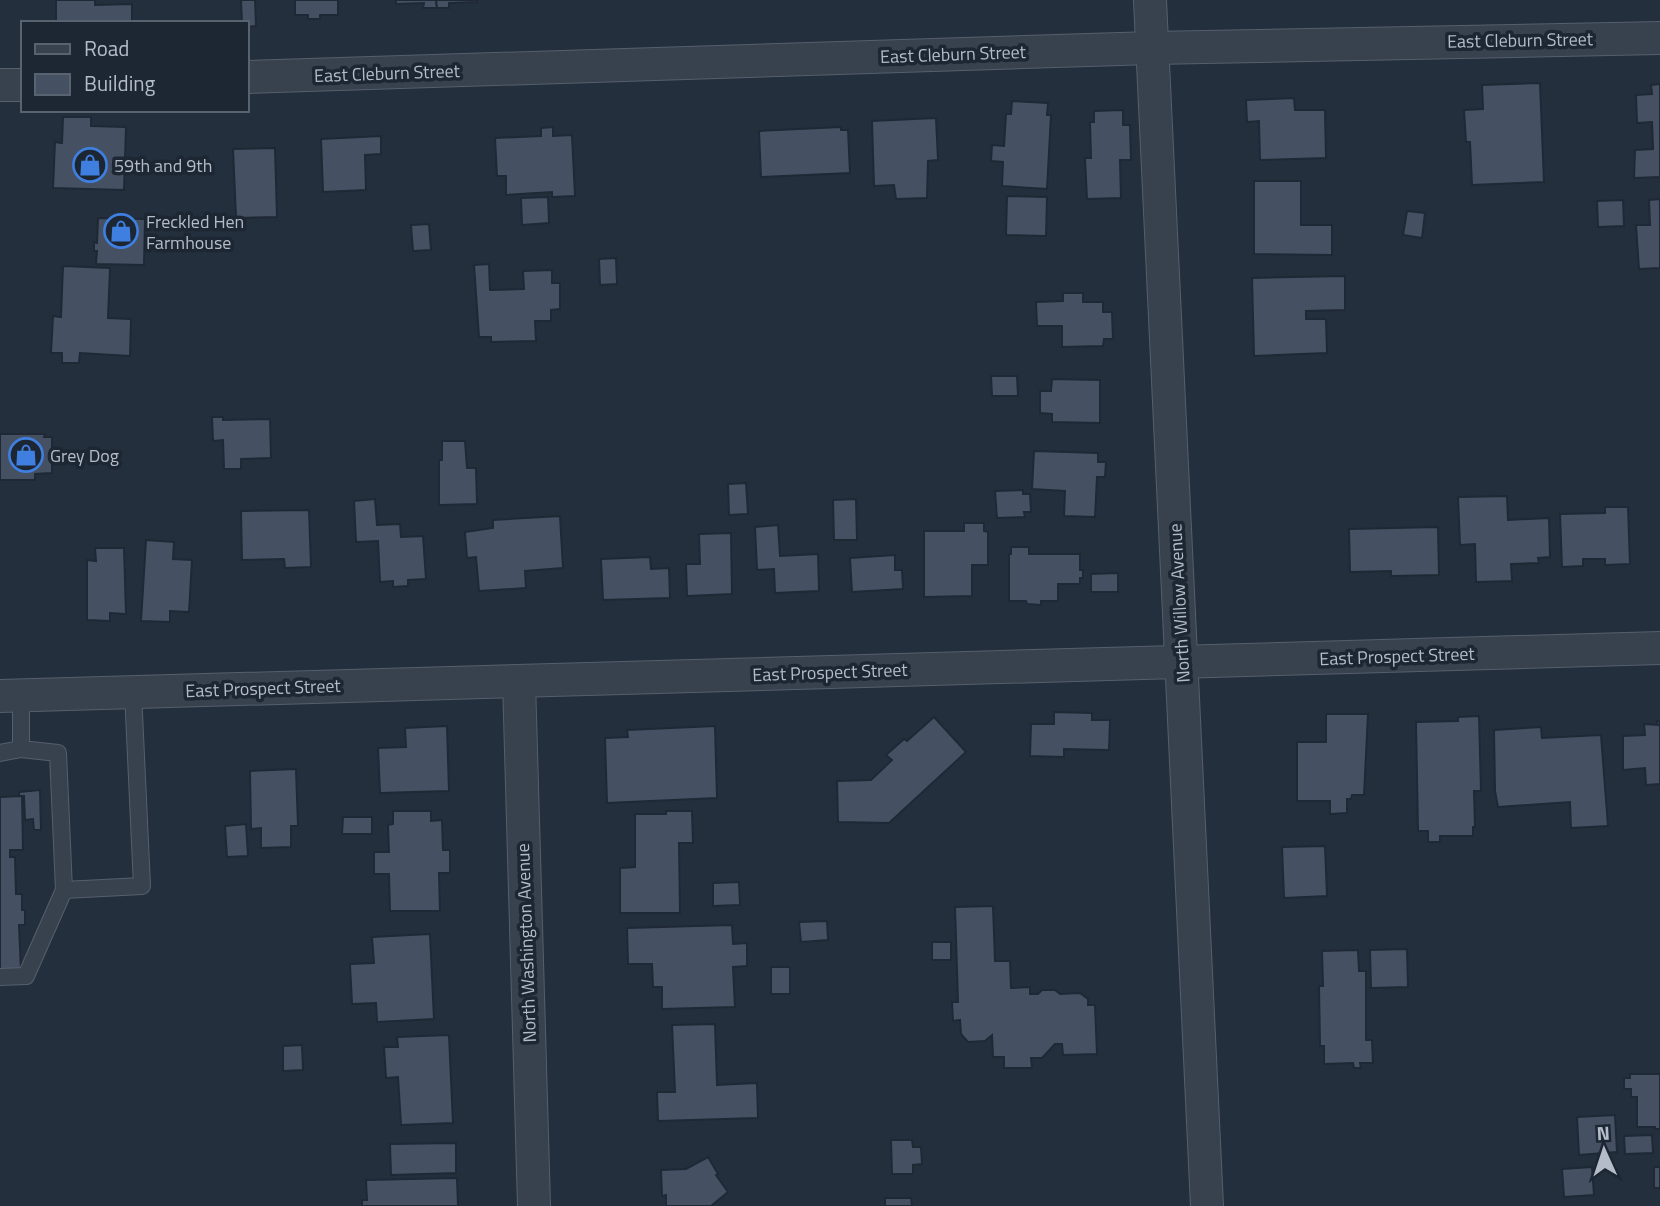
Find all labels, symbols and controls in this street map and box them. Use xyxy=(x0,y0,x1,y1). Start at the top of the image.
legend xyxy=(21,21,248,112)
street label: East Cleburn Street xyxy=(1447,25,1594,55)
text: Road xyxy=(84,32,129,64)
street label: East Cleburn Street xyxy=(880,38,1027,70)
street label: East Cleburn Street xyxy=(314,57,461,89)
text: Building xyxy=(84,67,156,99)
shop icon: 59th and 9th xyxy=(71,146,109,184)
place label: 59th and 9th xyxy=(114,152,212,179)
place label: Freckled Hen Farmhouse xyxy=(146,208,244,256)
shop icon: Freckled Hen Farmhouse xyxy=(102,212,140,250)
shop icon: Grey Dog xyxy=(7,436,45,474)
place label: Grey Dog xyxy=(50,442,119,469)
street label: North Willow Avenue xyxy=(1161,523,1197,683)
street label: East Prospect Street xyxy=(1319,640,1476,672)
street label: East Prospect Street xyxy=(752,656,909,688)
street label: East Prospect Street xyxy=(185,672,342,704)
street label: North Washington Avenue xyxy=(509,843,543,1043)
north arrow xyxy=(1569,1115,1639,1185)
text: N xyxy=(1596,1118,1610,1147)

